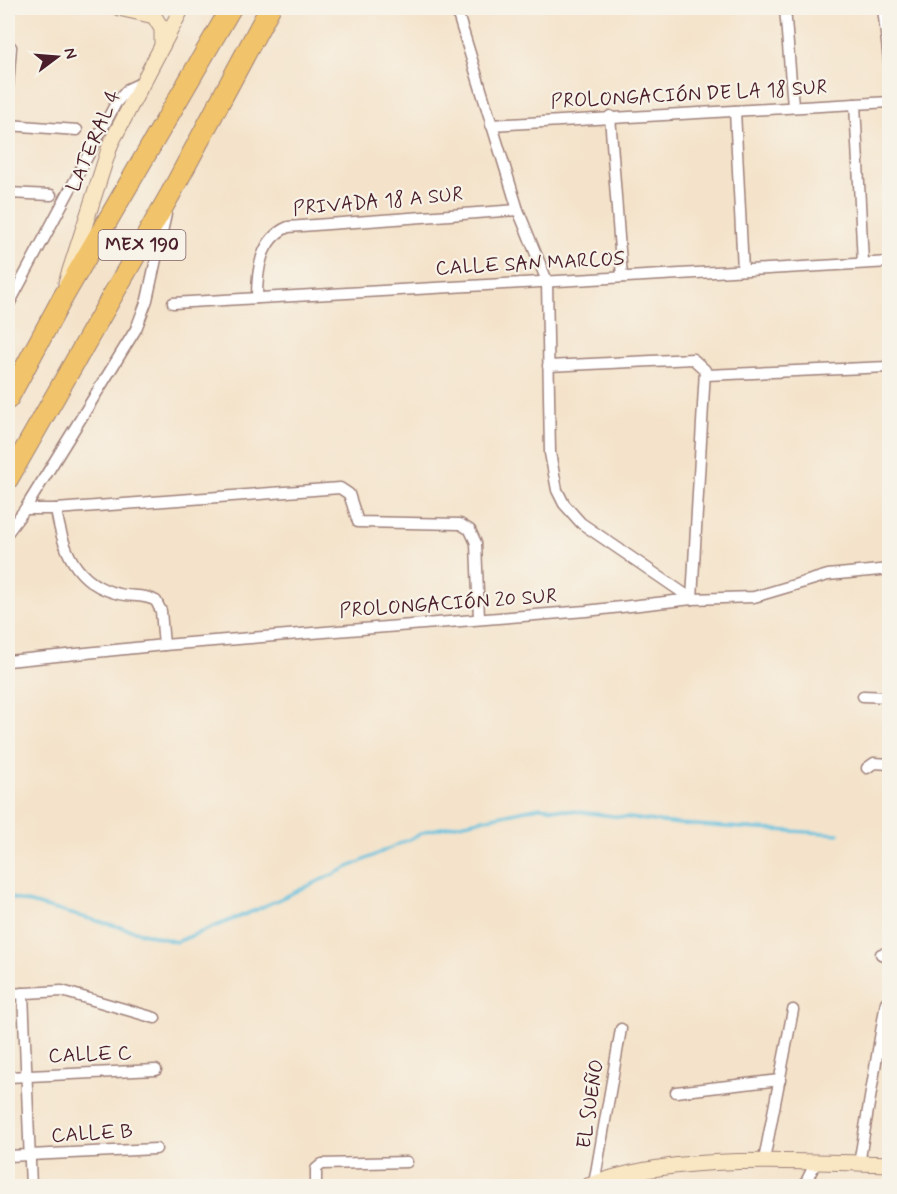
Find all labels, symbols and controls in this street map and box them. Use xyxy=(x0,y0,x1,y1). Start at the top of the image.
north arrow xyxy=(27,27,87,87)
text: N xyxy=(58,45,82,61)
street label: PROLONGACIÓN DE LA 18 SUR xyxy=(550,74,828,116)
street label: LATERAL 4 xyxy=(60,85,128,196)
street label: PRIVADA 18 A SUR xyxy=(292,181,464,223)
road number: MEX 190 xyxy=(98,230,186,260)
street label: CALLE SAN MARCOS xyxy=(435,246,625,282)
street label: PROLONGACIÓN 20 SUR xyxy=(338,583,558,625)
street label: CALLE C xyxy=(48,1040,132,1070)
street label: EL SUEÑO xyxy=(571,1057,611,1151)
street label: CALLE B xyxy=(50,1118,134,1150)

